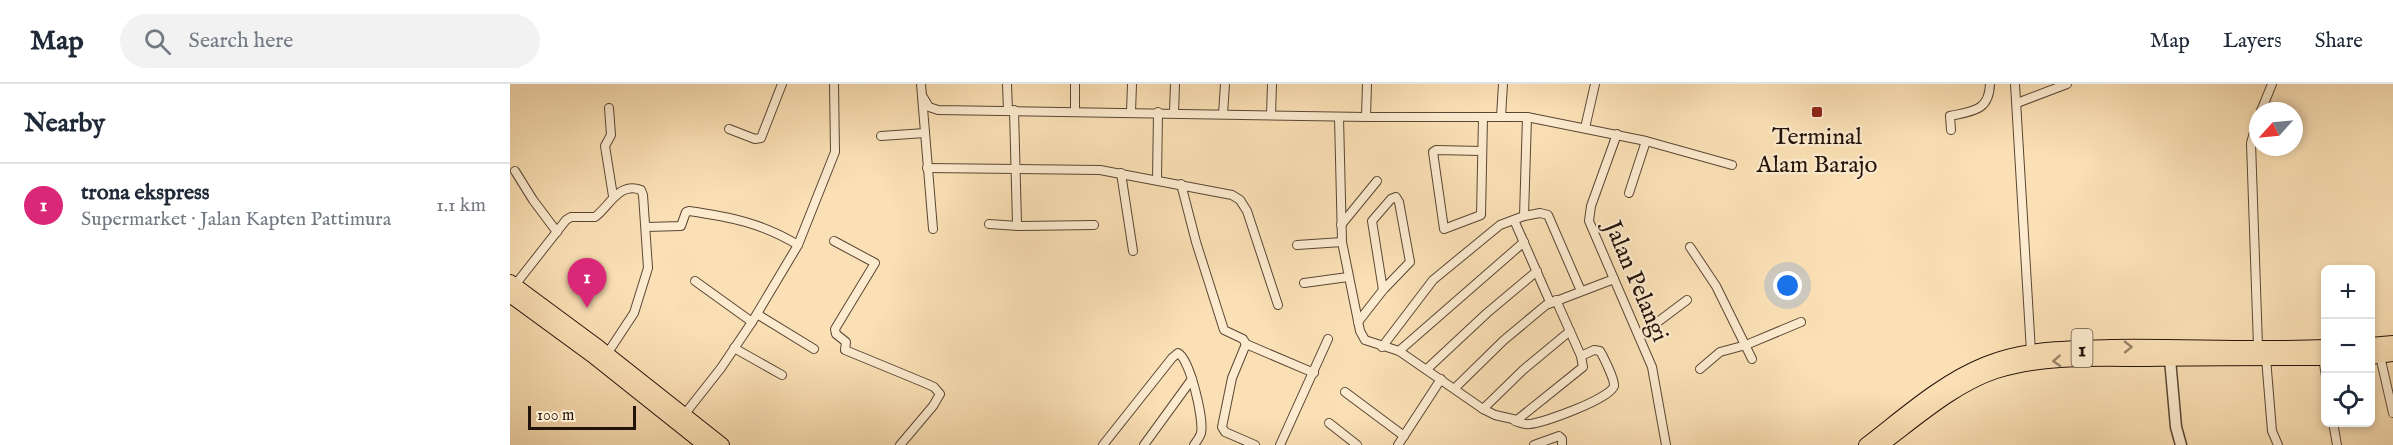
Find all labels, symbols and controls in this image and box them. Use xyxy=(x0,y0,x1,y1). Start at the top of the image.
search box xyxy=(120,14,540,68)
text: Map xyxy=(30,24,84,59)
icon: search xyxy=(141,25,174,58)
text: Search here xyxy=(189,27,293,55)
text: Map xyxy=(2150,28,2190,55)
text: Layers xyxy=(2223,28,2282,55)
text: Share xyxy=(2315,28,2363,55)
north arrow xyxy=(2249,102,2303,156)
marker: Terminal Alam Barajo xyxy=(1810,105,1824,119)
text: Nearby xyxy=(24,107,105,140)
place label: Terminal Alam Barajo xyxy=(1755,122,1878,181)
text: trona ekspress xyxy=(81,179,210,207)
text: 1 xyxy=(40,193,47,218)
text: 1.1 km xyxy=(436,193,486,218)
text: Supermarket · Jalan Kapten Pattimura xyxy=(81,207,391,232)
street label: Jalan Pelangi xyxy=(1595,214,1675,347)
pin: 1 xyxy=(568,258,607,308)
map controls xyxy=(2321,265,2375,427)
button: + xyxy=(2321,265,2375,319)
your location xyxy=(1773,271,1802,300)
button: − xyxy=(2321,319,2375,373)
road number: 1 xyxy=(2072,329,2092,367)
one-way arrow xyxy=(2123,341,2132,353)
one-way arrow xyxy=(2053,354,2062,367)
button: locate xyxy=(2321,373,2375,427)
scale bar xyxy=(528,403,636,430)
text: 100 m xyxy=(537,406,574,426)

